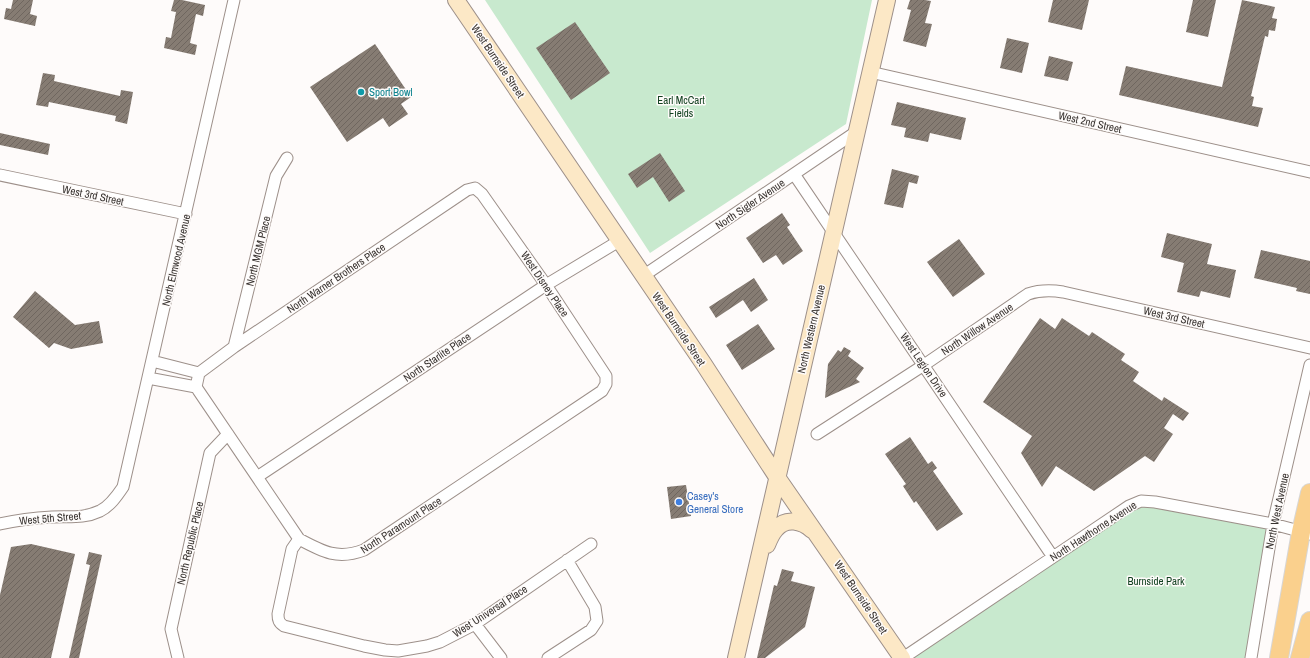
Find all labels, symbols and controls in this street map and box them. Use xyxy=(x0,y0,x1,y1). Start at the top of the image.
street label: West Burnside Street xyxy=(468,22,528,101)
place label: Sport Bowl xyxy=(369,85,413,99)
marker: Sport Bowl xyxy=(356,87,366,97)
park label: Earl McCart Fields xyxy=(657,93,705,120)
street label: West 2nd Street xyxy=(1057,108,1123,136)
street label: North Sigler Avenue xyxy=(713,176,787,232)
street label: West 3rd Street xyxy=(61,182,126,208)
street label: North Elmwood Avenue xyxy=(159,213,193,307)
street label: North MGM Place xyxy=(243,215,273,287)
street label: North Warner Brothers Place xyxy=(284,240,388,316)
street label: West Disney Place xyxy=(518,249,572,319)
street label: North Western Avenue xyxy=(794,283,828,375)
street label: West Burnside Street xyxy=(649,290,709,369)
street label: North Willow Avenue xyxy=(938,300,1016,358)
street label: West 3rd Street xyxy=(1142,303,1207,331)
street label: North Starlite Place xyxy=(401,329,473,385)
street label: West Legion Drive xyxy=(897,330,951,400)
street label: North West Avenue xyxy=(1262,472,1292,550)
place label: Casey's General Store xyxy=(687,489,743,516)
street label: North Paramount Place xyxy=(358,494,444,556)
marker: Casey's General Store xyxy=(674,497,684,507)
street label: North Hawthorne Avenue xyxy=(1047,498,1139,564)
street label: North Republic Place xyxy=(174,500,206,586)
street label: West 5th Street xyxy=(18,508,82,528)
street label: West Burnside Street xyxy=(831,558,891,637)
park label: Burnside Park xyxy=(1127,574,1185,588)
street label: West Universal Place xyxy=(450,582,530,640)

